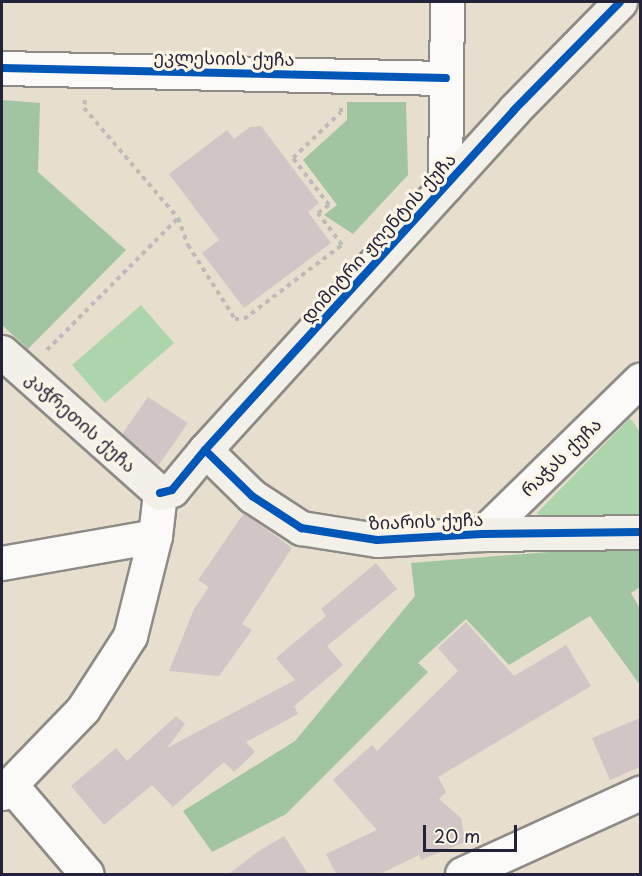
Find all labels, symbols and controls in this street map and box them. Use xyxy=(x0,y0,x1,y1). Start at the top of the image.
street label: ეკლესიის ქუჩა xyxy=(153,46,295,70)
street label: დიმიტრი ჟღენტის ქუჩა xyxy=(296,148,460,328)
street label: კაჭრეთის ქუჩა xyxy=(22,367,140,477)
street label: რაჭას ქუჩა xyxy=(516,413,606,501)
street label: ზიარის ქუჩა xyxy=(368,508,484,534)
scale bar xyxy=(426,813,520,851)
text: 20 m xyxy=(434,822,480,849)

